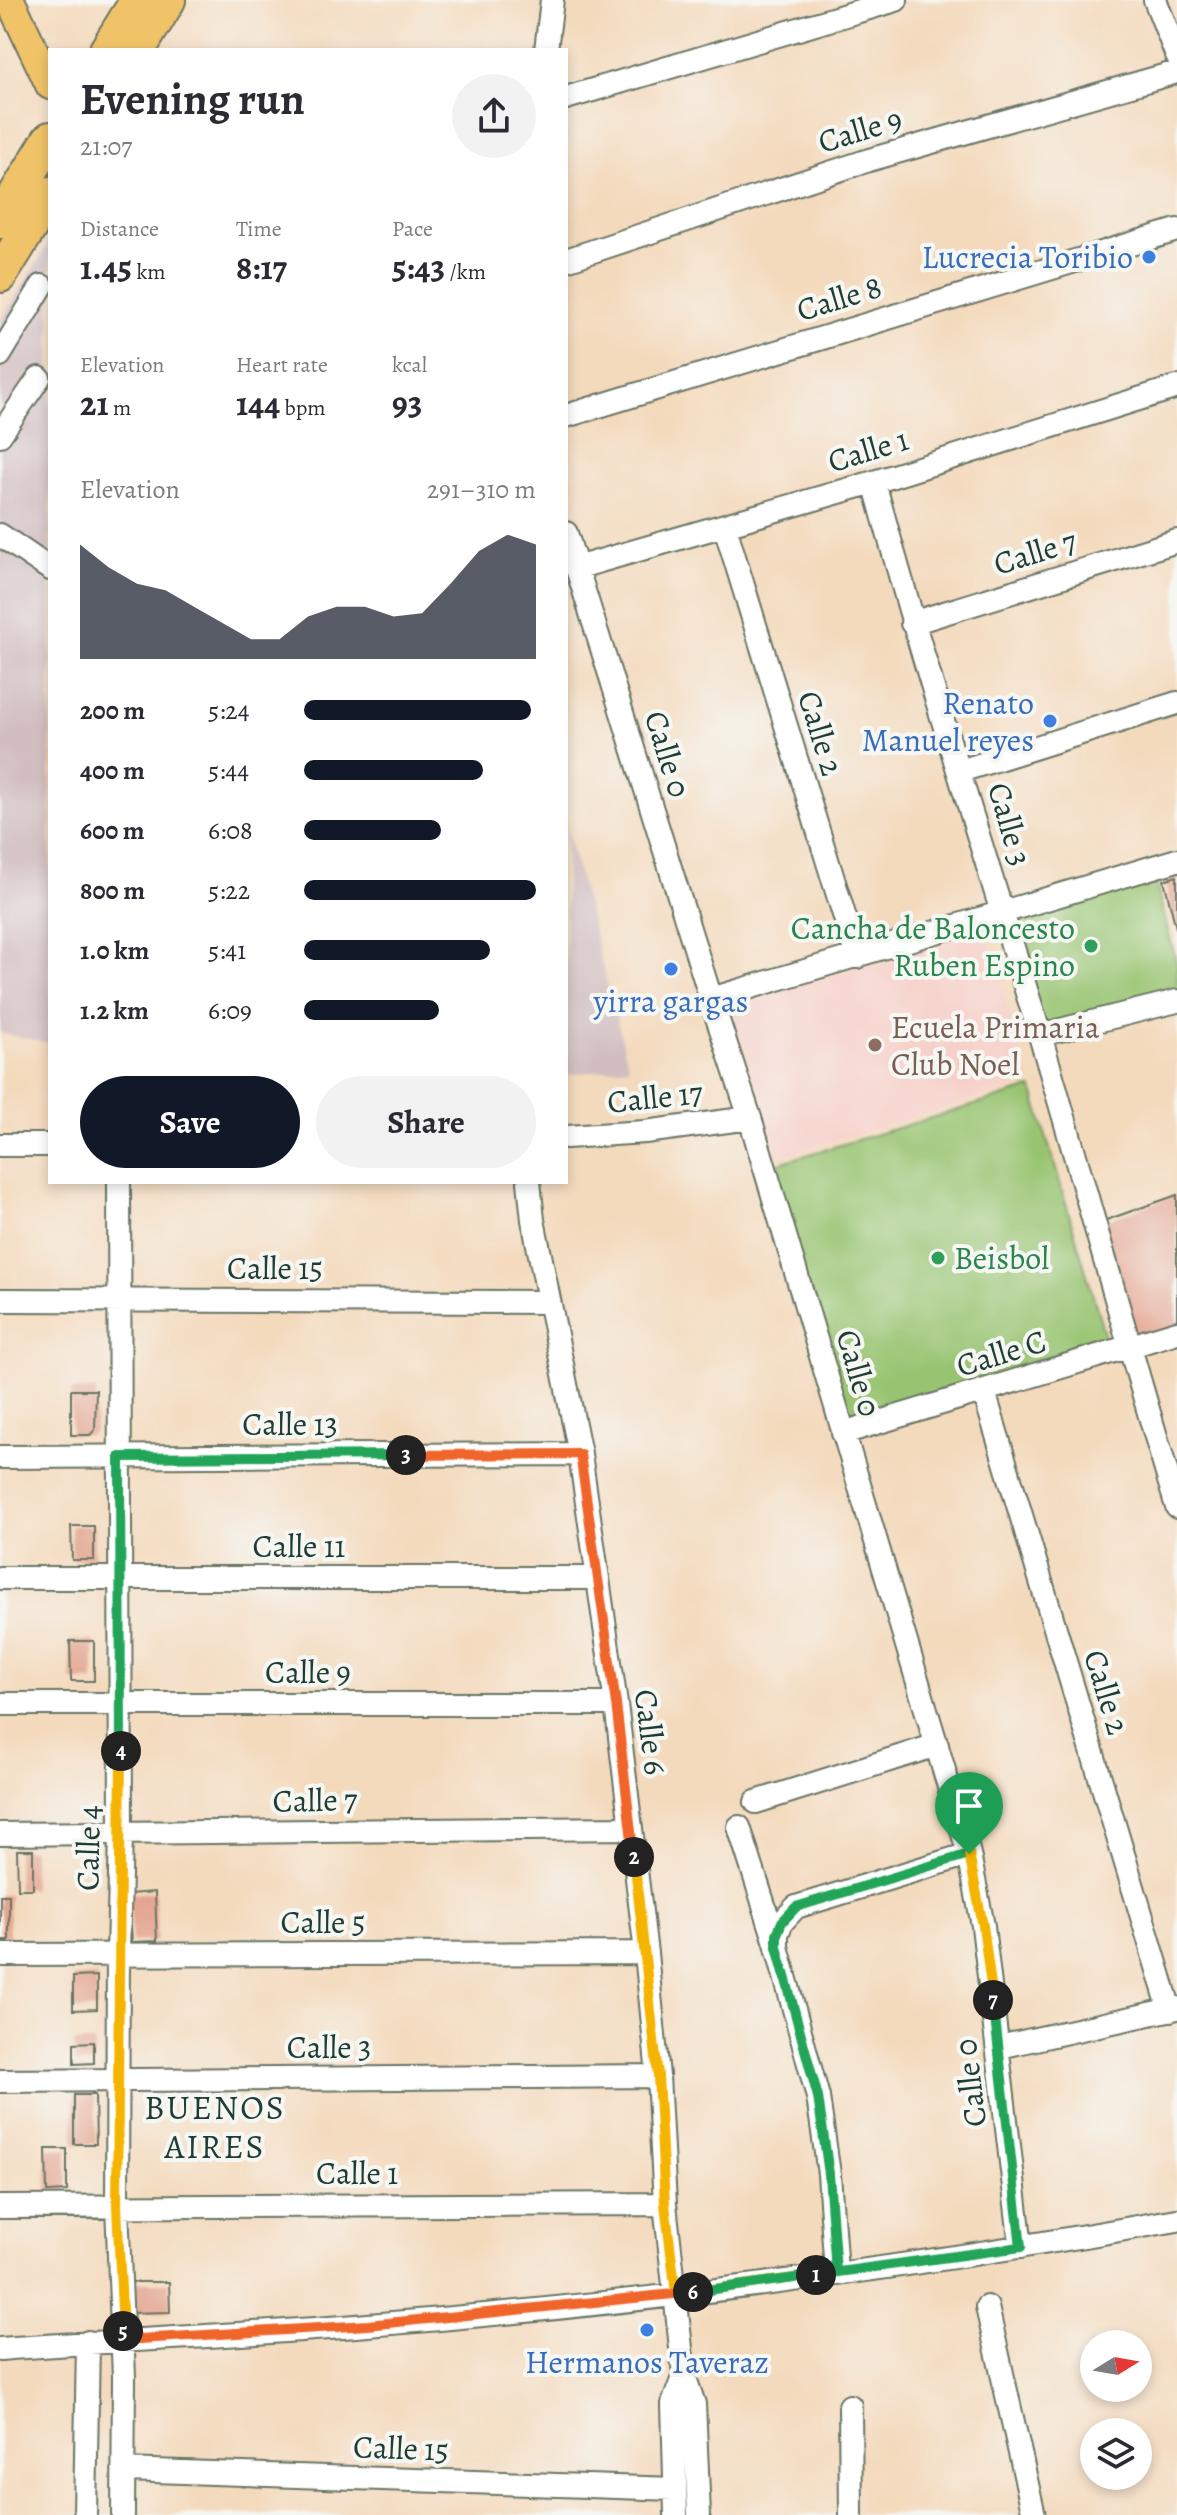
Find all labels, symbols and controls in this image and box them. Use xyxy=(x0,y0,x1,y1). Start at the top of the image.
text: Evening run xyxy=(80,69,305,129)
button: share xyxy=(452,74,536,158)
street label: Calle 9 xyxy=(813,96,907,164)
text: 21:07 xyxy=(80,129,132,164)
text: Distance xyxy=(80,214,159,244)
text: Time xyxy=(236,214,282,244)
text: Pace xyxy=(392,214,433,244)
place label: Lucrecia Toribio xyxy=(922,235,1133,279)
text: 1.45 xyxy=(80,244,132,291)
text: 8:17 xyxy=(236,244,287,291)
text: 5:43 xyxy=(392,244,445,291)
marker: Lucrecia Toribio xyxy=(1140,248,1158,266)
text: km xyxy=(132,257,166,287)
text: /km xyxy=(445,257,486,287)
street label: Calle 8 xyxy=(791,264,887,332)
text: Elevation xyxy=(80,350,164,380)
text: Heart rate xyxy=(236,350,328,380)
text: kcal xyxy=(392,350,427,380)
text: 21 xyxy=(80,380,109,427)
text: 144 xyxy=(236,380,280,427)
text: 93 xyxy=(392,380,422,427)
text: m xyxy=(109,393,131,423)
text: bpm xyxy=(280,393,326,423)
street label: Calle 1 xyxy=(822,417,914,483)
text: Elevation xyxy=(80,472,180,507)
text: 291–310 m xyxy=(427,472,536,507)
street label: Calle 7 xyxy=(988,518,1082,585)
place label: Renato Manuel reyes xyxy=(862,681,1034,762)
street label: Calle 2 xyxy=(787,685,855,781)
text: 200 m xyxy=(80,693,145,728)
text: 5:24 xyxy=(208,693,250,728)
street label: Calle 0 xyxy=(634,705,702,803)
marker: Renato Manuel reyes xyxy=(1041,712,1059,730)
text: 400 m xyxy=(80,753,145,788)
text: 5:44 xyxy=(208,753,249,788)
street label: Calle 3 xyxy=(977,777,1043,871)
text: 600 m xyxy=(80,813,145,848)
text: 6:08 xyxy=(208,813,253,848)
text: 800 m xyxy=(80,873,145,908)
text: 5:22 xyxy=(208,873,250,908)
place label: Cancha de Baloncesto Ruben Espino xyxy=(791,906,1075,987)
text: 1.0 km xyxy=(80,933,149,968)
text: 5:41 xyxy=(208,933,246,968)
marker: Cancha de Baloncesto Ruben Espino xyxy=(1082,937,1100,955)
marker: yirra gargas xyxy=(662,960,680,978)
place label: yirra gargas xyxy=(593,979,748,1023)
text: 1.2 km xyxy=(80,993,149,1028)
text: 6:09 xyxy=(208,993,252,1028)
place label: Ecuela Primaria Club Noel xyxy=(891,1005,1100,1086)
marker: Ecuela Primaria Club Noel xyxy=(866,1036,884,1054)
street label: Calle 17 xyxy=(605,1070,705,1124)
button: Save xyxy=(80,1076,300,1168)
button: Share xyxy=(316,1076,536,1168)
place label: Beisbol xyxy=(954,1236,1049,1280)
street label: Calle 15 xyxy=(227,1246,323,1290)
marker: Beisbol xyxy=(929,1249,947,1267)
street label: Calle C xyxy=(951,1319,1051,1387)
street label: Calle 0 xyxy=(826,1324,892,1422)
street label: Calle 13 xyxy=(242,1402,338,1446)
pin: 3 xyxy=(386,1435,426,1475)
text: 3 xyxy=(401,1440,411,1470)
street label: Calle 11 xyxy=(252,1524,346,1568)
street label: Calle 2 xyxy=(1073,1644,1141,1740)
street label: Calle 9 xyxy=(265,1650,351,1694)
street label: Calle 6 xyxy=(624,1687,678,1777)
pin: 4 xyxy=(101,1731,141,1771)
text: 4 xyxy=(116,1736,126,1766)
pin xyxy=(935,1772,1003,1854)
street label: Calle 7 xyxy=(272,1777,358,1823)
icon: arrive xyxy=(947,1784,991,1828)
street label: Calle 4 xyxy=(65,1805,111,1891)
pin: 2 xyxy=(614,1837,654,1877)
text: 2 xyxy=(629,1842,639,1872)
street label: Calle 5 xyxy=(281,1900,366,1944)
pin: 7 xyxy=(973,1980,1013,2020)
text: 7 xyxy=(988,1985,998,2015)
street label: Calle 3 xyxy=(287,2025,371,2069)
street label: Calle 0 xyxy=(943,2036,997,2130)
district label: BUENOS AIRES xyxy=(144,2084,286,2170)
street label: Calle 1 xyxy=(316,2151,398,2195)
pin: 1 xyxy=(796,2255,836,2295)
text: 1 xyxy=(812,2260,820,2290)
pin: 6 xyxy=(673,2272,713,2312)
text: 6 xyxy=(688,2277,698,2307)
pin: 5 xyxy=(103,2311,143,2351)
text: 5 xyxy=(118,2316,128,2346)
marker: Hermanos Taveraz xyxy=(638,2321,656,2339)
north arrow xyxy=(1080,2330,1152,2402)
map controls xyxy=(1080,2330,1152,2490)
place label: Hermanos Taveraz xyxy=(525,2340,769,2384)
button: layers xyxy=(1080,2418,1152,2490)
street label: Calle 15 xyxy=(352,2424,450,2472)

